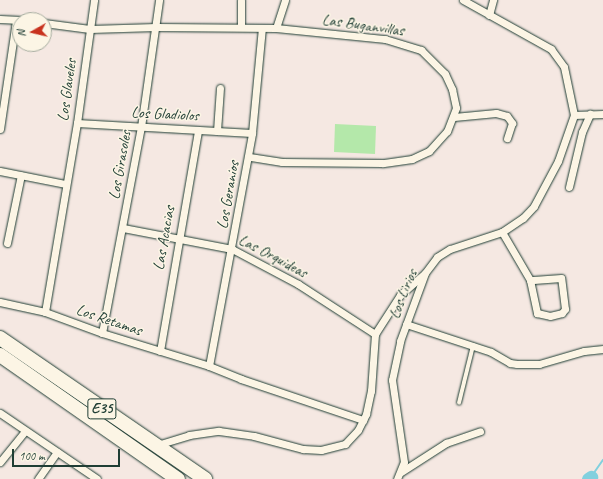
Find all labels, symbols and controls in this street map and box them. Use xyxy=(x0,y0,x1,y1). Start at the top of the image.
street label: Las Buganvillas xyxy=(321,10,405,40)
north arrow xyxy=(12,12,52,52)
text: N xyxy=(14,29,29,38)
street label: Los Glaveles xyxy=(53,57,81,123)
street label: Los Gladiolos xyxy=(130,103,200,125)
street label: Los Girasoles xyxy=(105,129,135,201)
street label: Los Geranios xyxy=(213,160,243,230)
street label: Las Acacias xyxy=(149,205,179,271)
street label: Las Orquideas xyxy=(235,230,311,282)
street label: Los Lirios xyxy=(384,266,422,322)
street label: Los Retamas xyxy=(73,300,145,340)
road number: E35 xyxy=(87,396,117,422)
scale bar xyxy=(14,441,122,467)
text: 100 m xyxy=(19,448,45,464)

